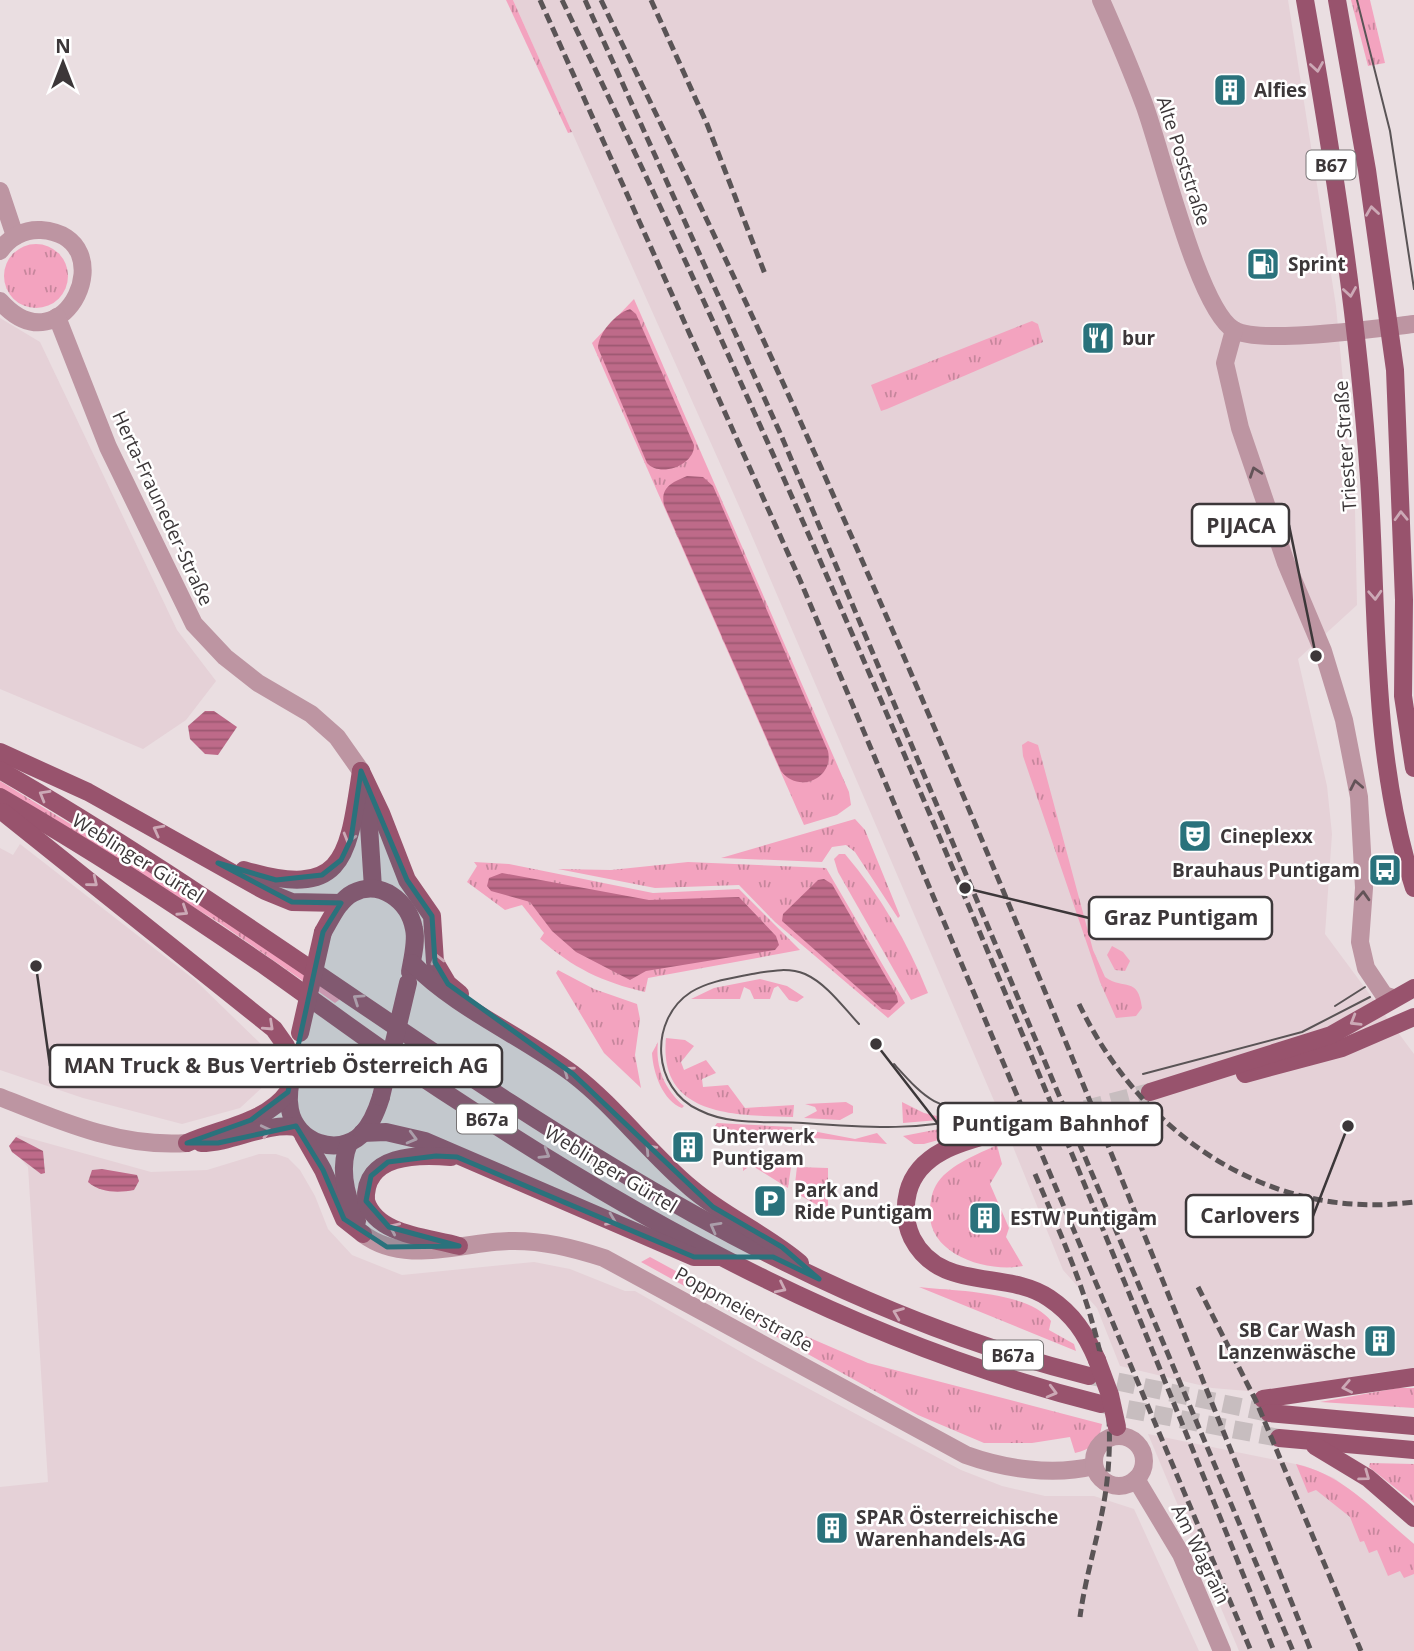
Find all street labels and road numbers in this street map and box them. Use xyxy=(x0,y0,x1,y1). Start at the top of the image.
street label: Alte Poststraße xyxy=(1151,93,1217,229)
road number: B67 xyxy=(1306,150,1356,180)
street label: Triester Straße xyxy=(1327,380,1363,512)
street label: Herta-Frauneder-Straße xyxy=(106,406,220,610)
street label: Weblinger Gürtel xyxy=(67,807,209,909)
road number: B67a xyxy=(457,1104,517,1134)
street label: Weblinger Gürtel xyxy=(540,1119,682,1219)
street label: Poppmeierstraße xyxy=(670,1260,818,1358)
road number: B67a xyxy=(983,1340,1043,1370)
street label: Am Wagrain xyxy=(1166,1500,1236,1608)

